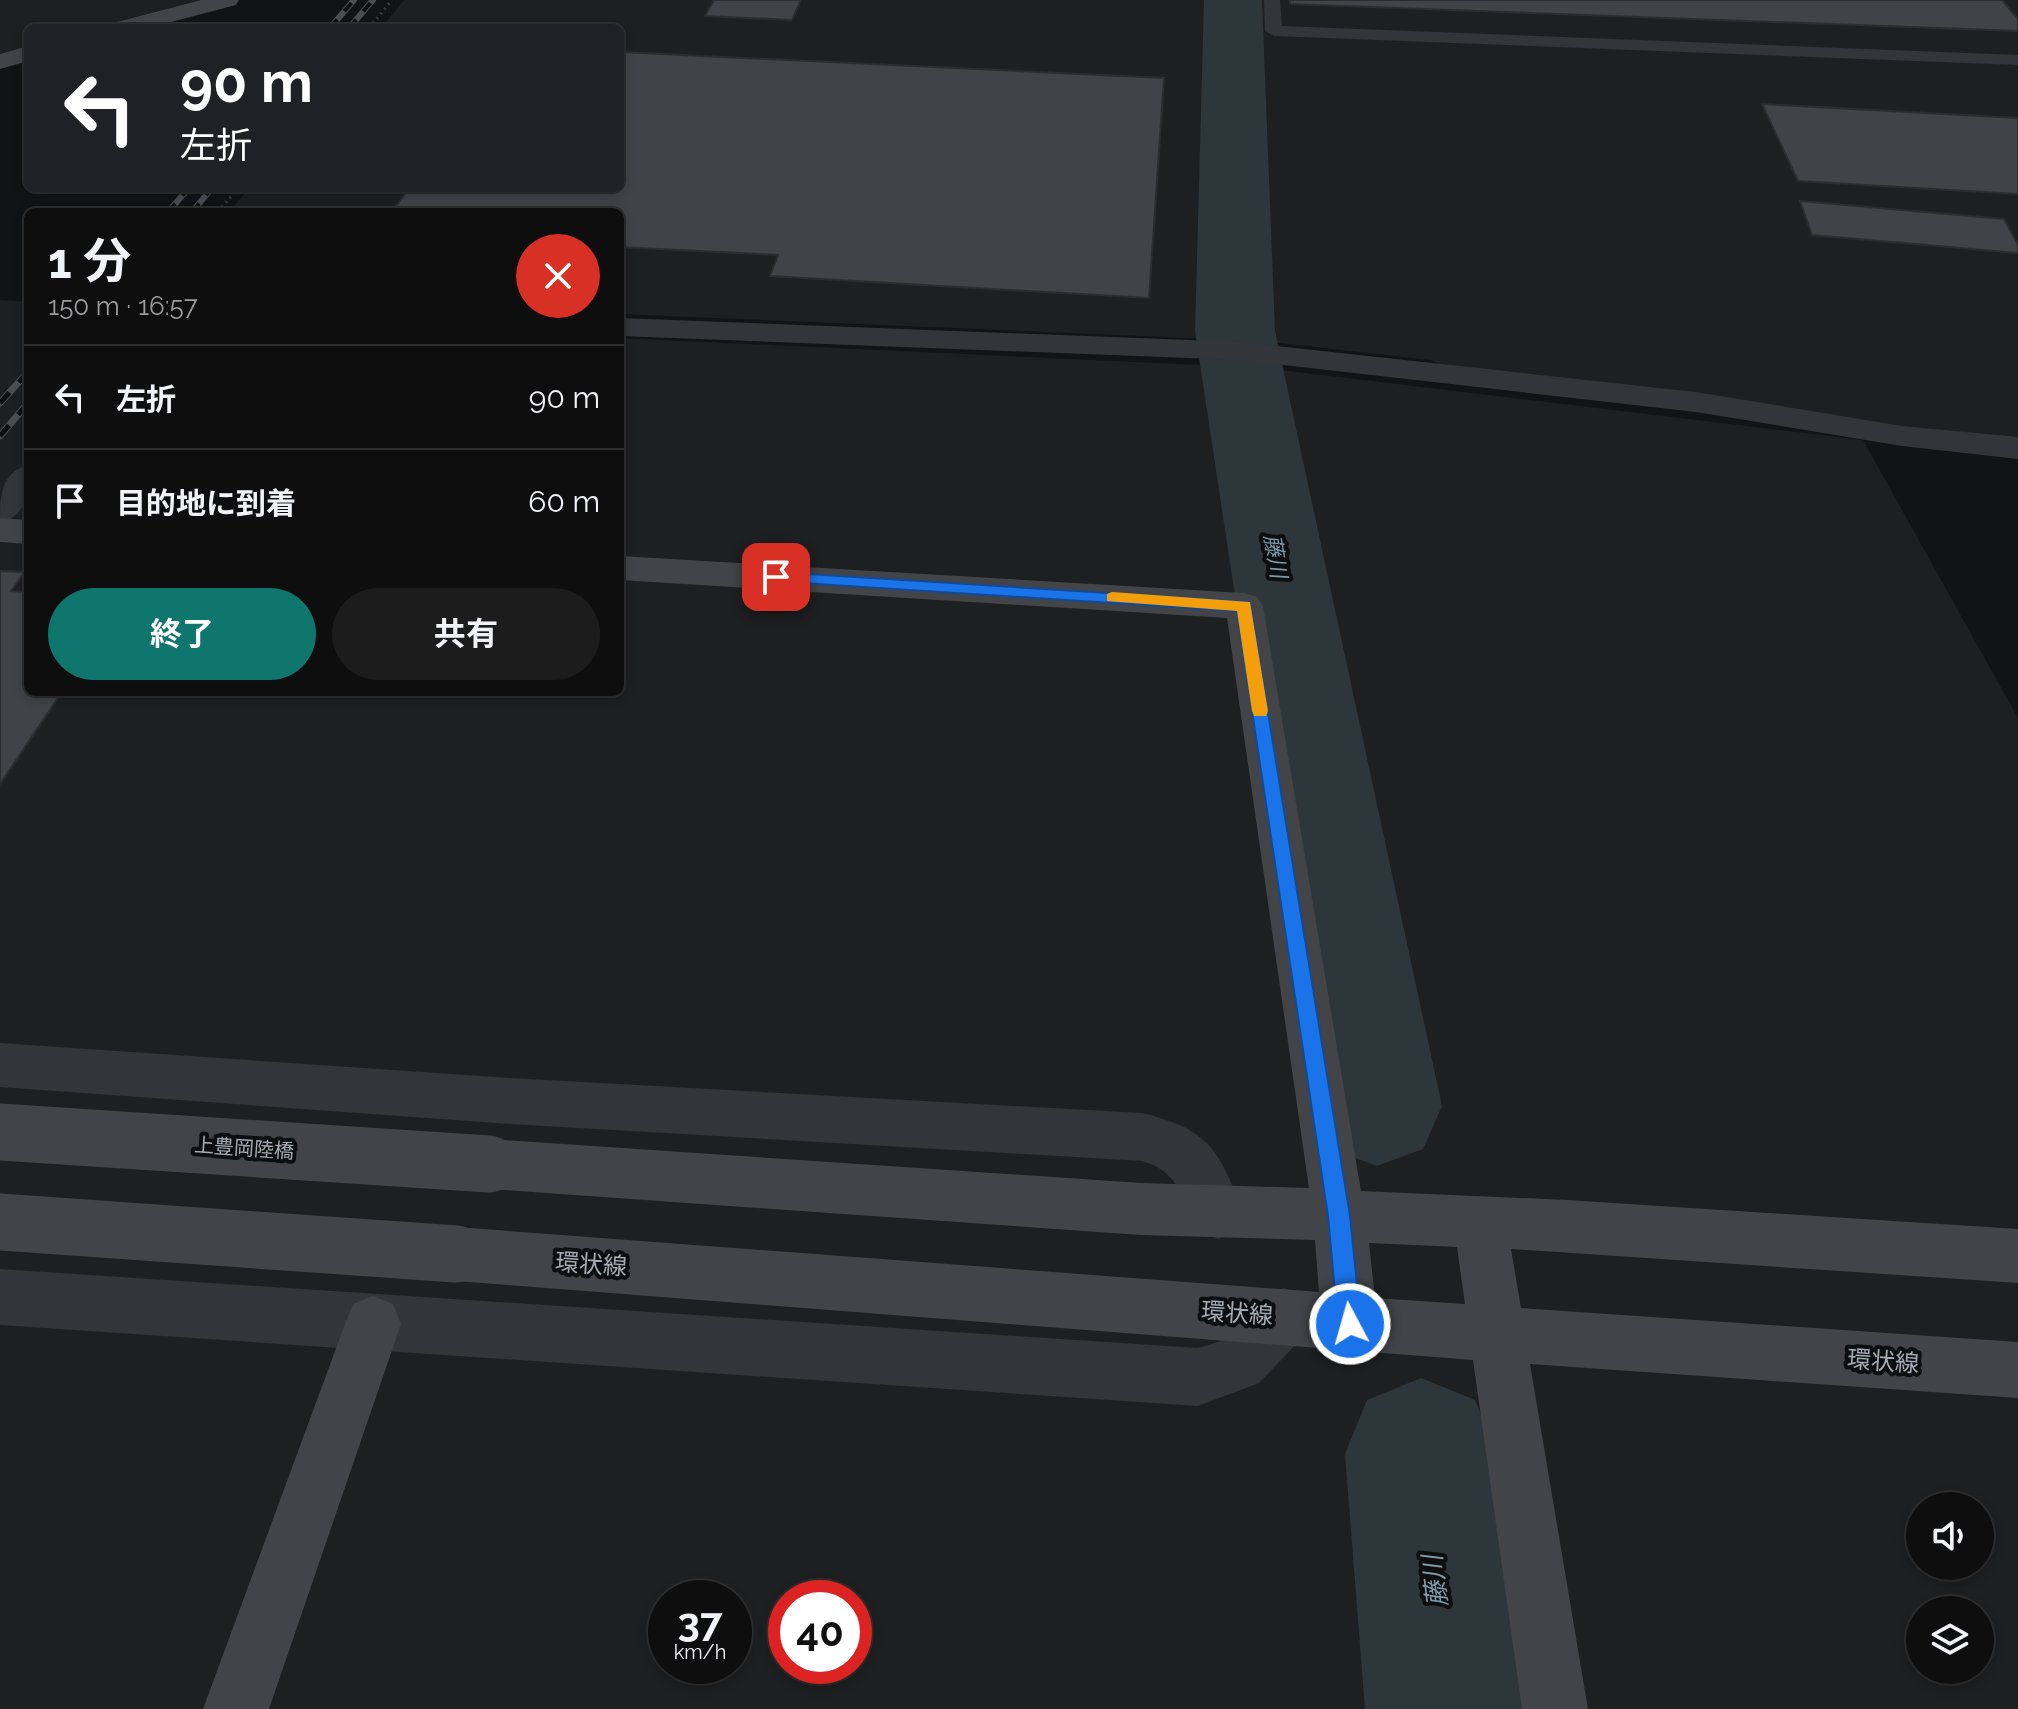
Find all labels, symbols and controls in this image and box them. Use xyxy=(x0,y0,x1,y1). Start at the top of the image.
text: 90 m xyxy=(180,49,313,115)
icon: left xyxy=(48,56,152,160)
text: 左折 xyxy=(180,124,252,166)
text: 1 分 xyxy=(48,233,131,289)
button: close xyxy=(516,234,600,318)
text: 150 m · 16:57 xyxy=(48,291,198,321)
icon: left xyxy=(48,375,92,419)
text: 90 m xyxy=(529,380,600,415)
text: 左折 xyxy=(116,382,176,417)
icon: arrive xyxy=(48,479,92,523)
text: 60 m xyxy=(528,484,600,519)
text: 目的地に到着 xyxy=(116,486,296,521)
water label: 藤川 xyxy=(1259,532,1293,582)
pin xyxy=(742,543,810,611)
icon: arrive xyxy=(754,555,798,599)
button: 終了 xyxy=(48,588,316,680)
button: 共有 xyxy=(332,588,600,680)
street label: 上豊岡陸橋 xyxy=(193,1133,295,1163)
street label: 環状線 xyxy=(554,1247,628,1281)
position arrow xyxy=(1308,1282,1392,1366)
street label: 環状線 xyxy=(1200,1296,1274,1330)
street label: 環状線 xyxy=(1846,1344,1920,1378)
map controls xyxy=(1906,1492,1994,1684)
button: sound xyxy=(1906,1492,1994,1580)
water label: 藤川 xyxy=(1417,1550,1453,1609)
speed limit sign: 40 xyxy=(768,1580,872,1684)
button: layers xyxy=(1906,1596,1994,1684)
text: 37 xyxy=(678,1598,722,1645)
text: km/h xyxy=(674,1640,726,1664)

